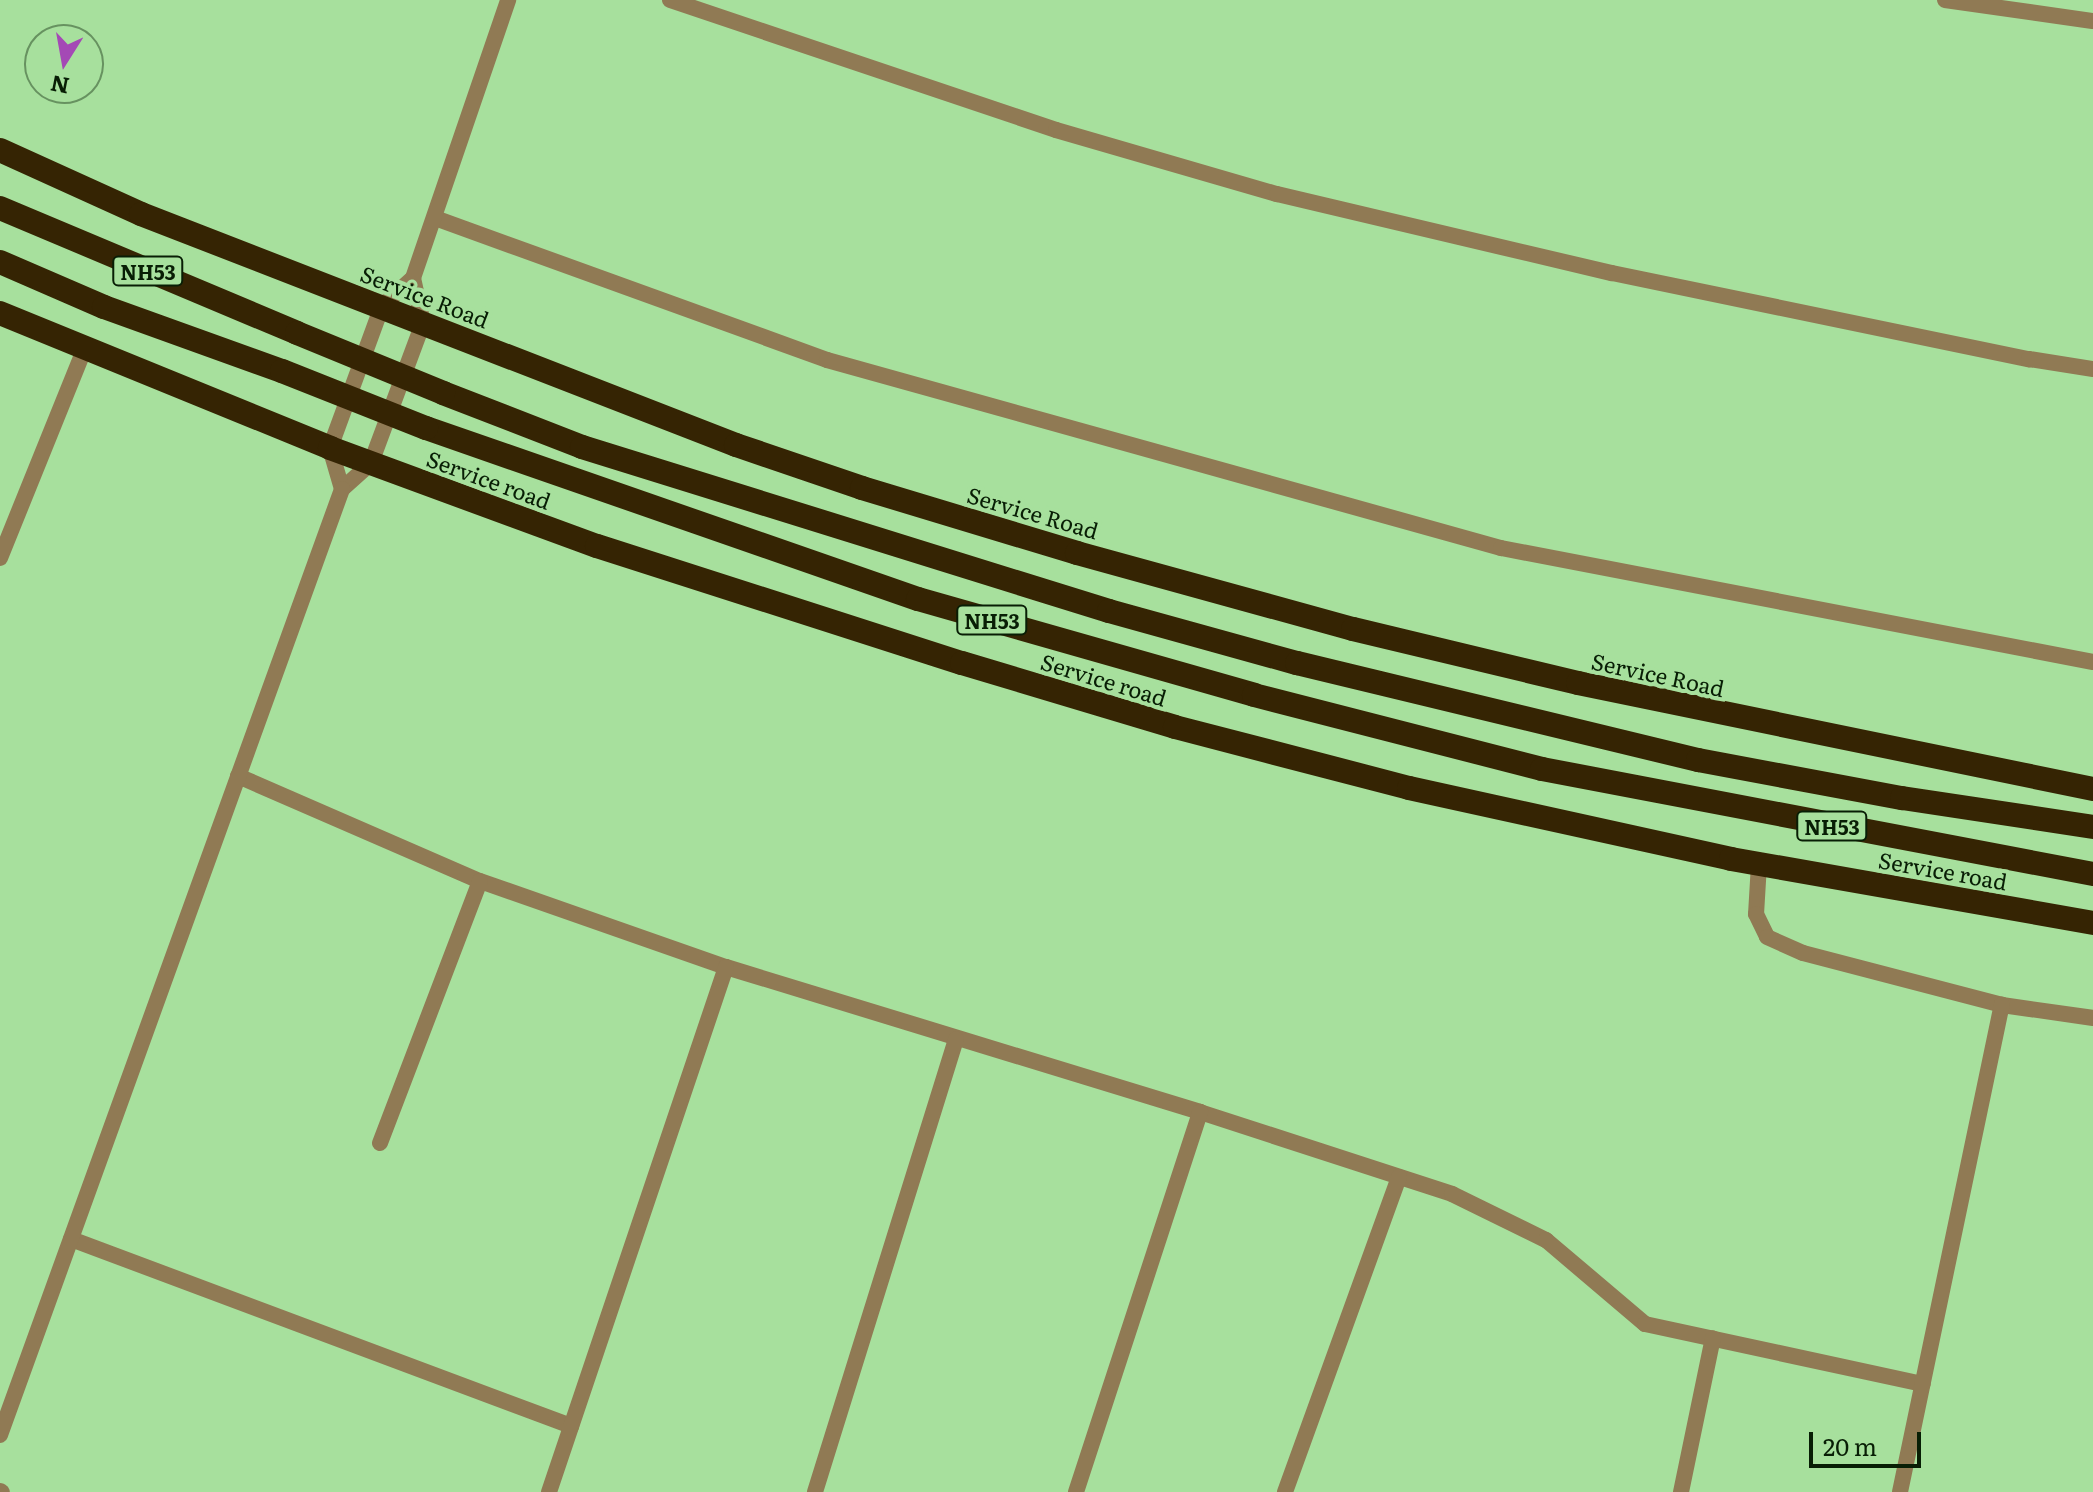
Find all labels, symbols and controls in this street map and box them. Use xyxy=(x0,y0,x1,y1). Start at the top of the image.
north arrow xyxy=(24,24,104,104)
text: N xyxy=(47,68,72,104)
road number: NH53 xyxy=(112,255,184,287)
street label: Service Road xyxy=(357,259,493,333)
street label: Service road xyxy=(423,444,555,514)
street label: Service Road xyxy=(964,481,1102,543)
road number: NH53 xyxy=(956,604,1028,636)
street label: Service road xyxy=(1038,647,1170,711)
street label: Service Road xyxy=(1589,647,1727,701)
road number: NH53 xyxy=(1796,810,1868,842)
street label: Service road xyxy=(1877,846,2009,894)
scale bar xyxy=(1813,1416,1925,1466)
text: 20 m xyxy=(1823,1428,1877,1463)

